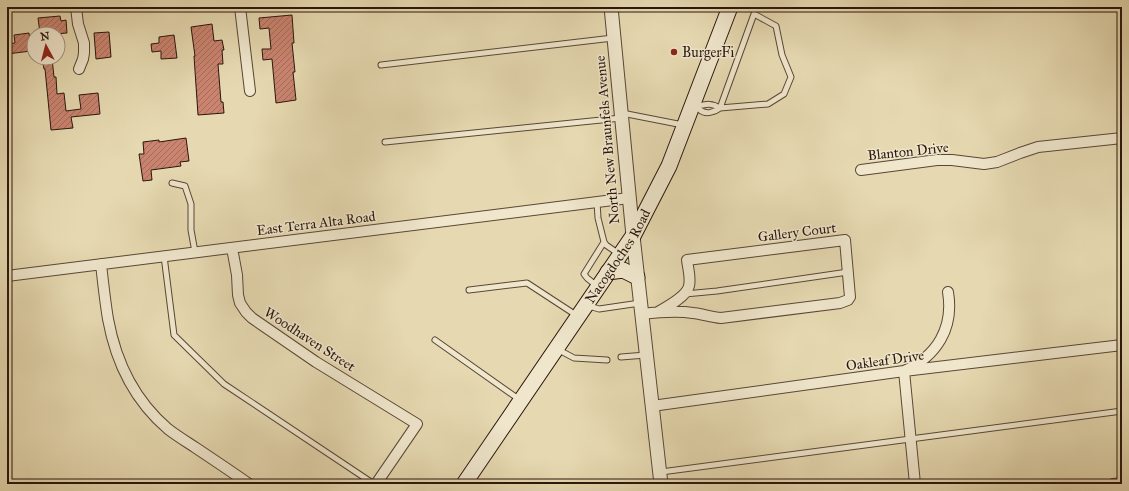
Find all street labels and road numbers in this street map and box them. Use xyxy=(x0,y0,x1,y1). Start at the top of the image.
street label: North New Braunfels Avenue xyxy=(592,55,623,225)
street label: Blanton Drive xyxy=(867,139,950,164)
street label: Nacogdoches Road xyxy=(582,206,654,307)
street label: East Terra Alta Road xyxy=(256,208,376,239)
street label: Gallery Court xyxy=(757,219,837,246)
street label: Woodhaven Street xyxy=(261,304,359,375)
street label: Oakleaf Drive xyxy=(845,347,925,374)

